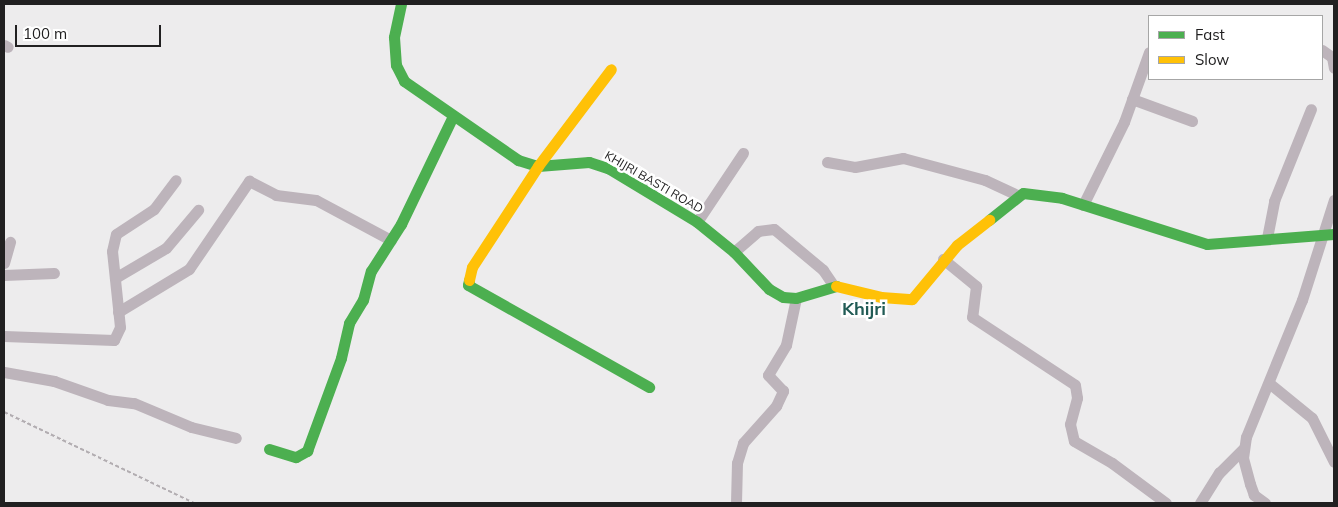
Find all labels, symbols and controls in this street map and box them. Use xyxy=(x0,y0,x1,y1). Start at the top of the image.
scale bar xyxy=(18,15,164,47)
legend xyxy=(1148,15,1323,80)
text: 100 m xyxy=(23,24,67,43)
text: Fast xyxy=(1195,25,1225,44)
text: Slow xyxy=(1195,50,1229,69)
street label: KHIJRI BASTI ROAD xyxy=(602,148,706,216)
district label: Khijri xyxy=(842,298,886,320)

